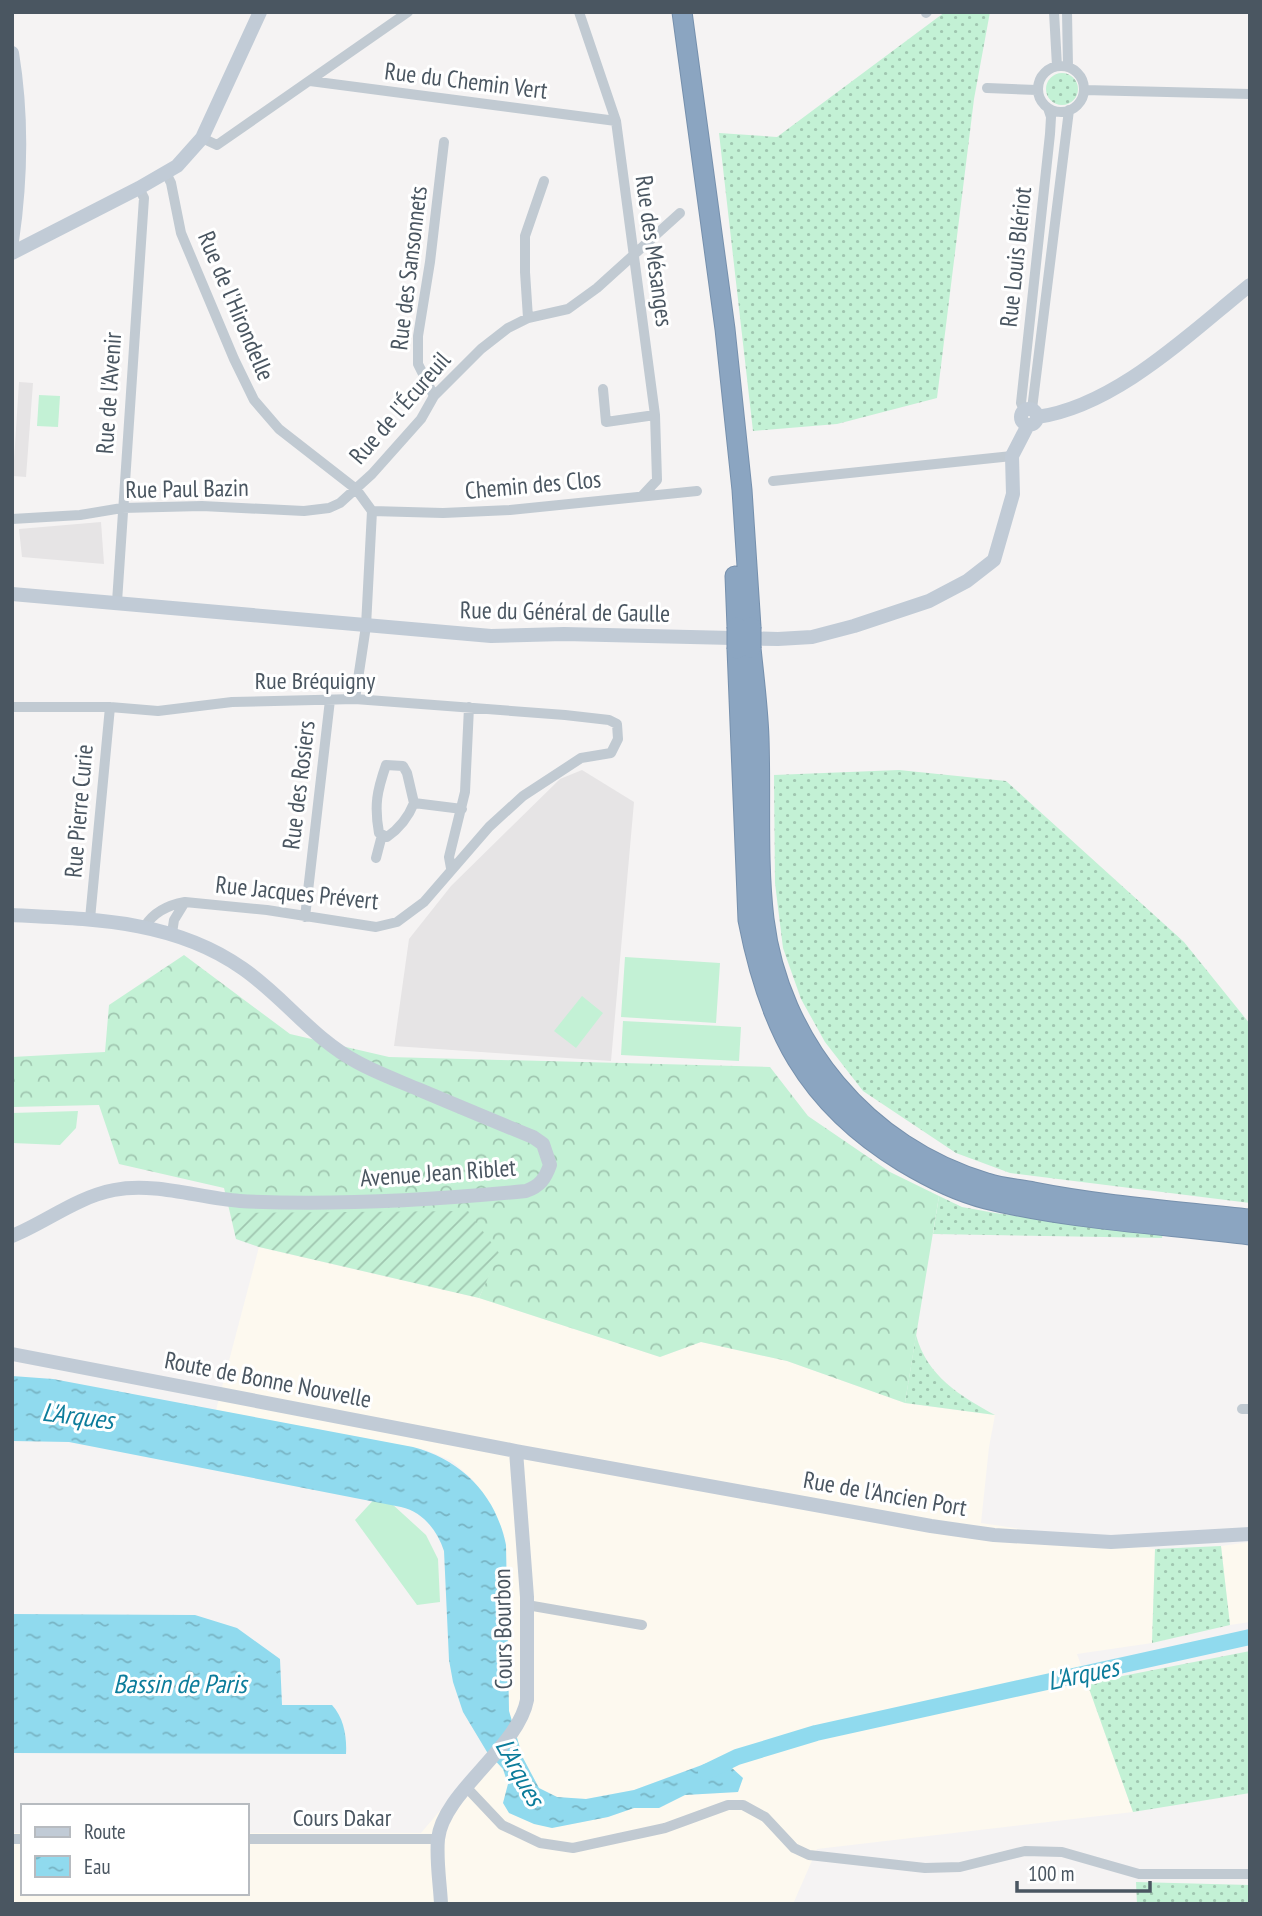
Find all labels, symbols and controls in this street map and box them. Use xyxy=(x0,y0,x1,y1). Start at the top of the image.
street label: Rue du Chemin Vert xyxy=(383,55,550,106)
street label: Rue des Mésanges xyxy=(629,173,680,328)
street label: Rue des Sansonnets xyxy=(383,184,434,352)
street label: Rue Louis Blériot xyxy=(993,185,1038,328)
street label: Rue de l'Hirondelle xyxy=(191,226,282,385)
street label: Rue de l'Avenir xyxy=(89,331,128,455)
street label: Rue de l'Écureuil xyxy=(342,345,457,470)
street label: Chemin des Clos xyxy=(464,463,602,506)
street label: Rue Paul Bazin xyxy=(125,472,249,505)
street label: Rue du Général de Gaulle xyxy=(460,594,670,629)
street label: Rue Bréquigny xyxy=(255,665,375,696)
street label: Rue des Rosiers xyxy=(275,719,322,851)
street label: Rue Pierre Curie xyxy=(57,743,100,879)
street label: Rue Jacques Prévert xyxy=(214,869,380,917)
street label: Avenue Jean Riblet xyxy=(359,1152,517,1193)
street label: Route de Bonne Nouvelle xyxy=(162,1344,374,1415)
water label: L'Arques xyxy=(40,1395,118,1437)
street label: Rue de l'Ancien Port xyxy=(801,1464,970,1523)
street label: Cours Bourbon xyxy=(486,1568,519,1690)
water label: L'Arques xyxy=(1044,1649,1124,1697)
water label: Bassin de Paris xyxy=(113,1667,249,1700)
water label: L'Arques xyxy=(489,1732,553,1813)
street label: Cours Dakar xyxy=(293,1802,392,1833)
legend xyxy=(21,1804,248,1895)
text: Route xyxy=(84,1818,126,1845)
scale bar xyxy=(1017,1850,1150,1894)
text: Eau xyxy=(84,1853,111,1880)
text: 100 m xyxy=(1028,1860,1074,1887)

